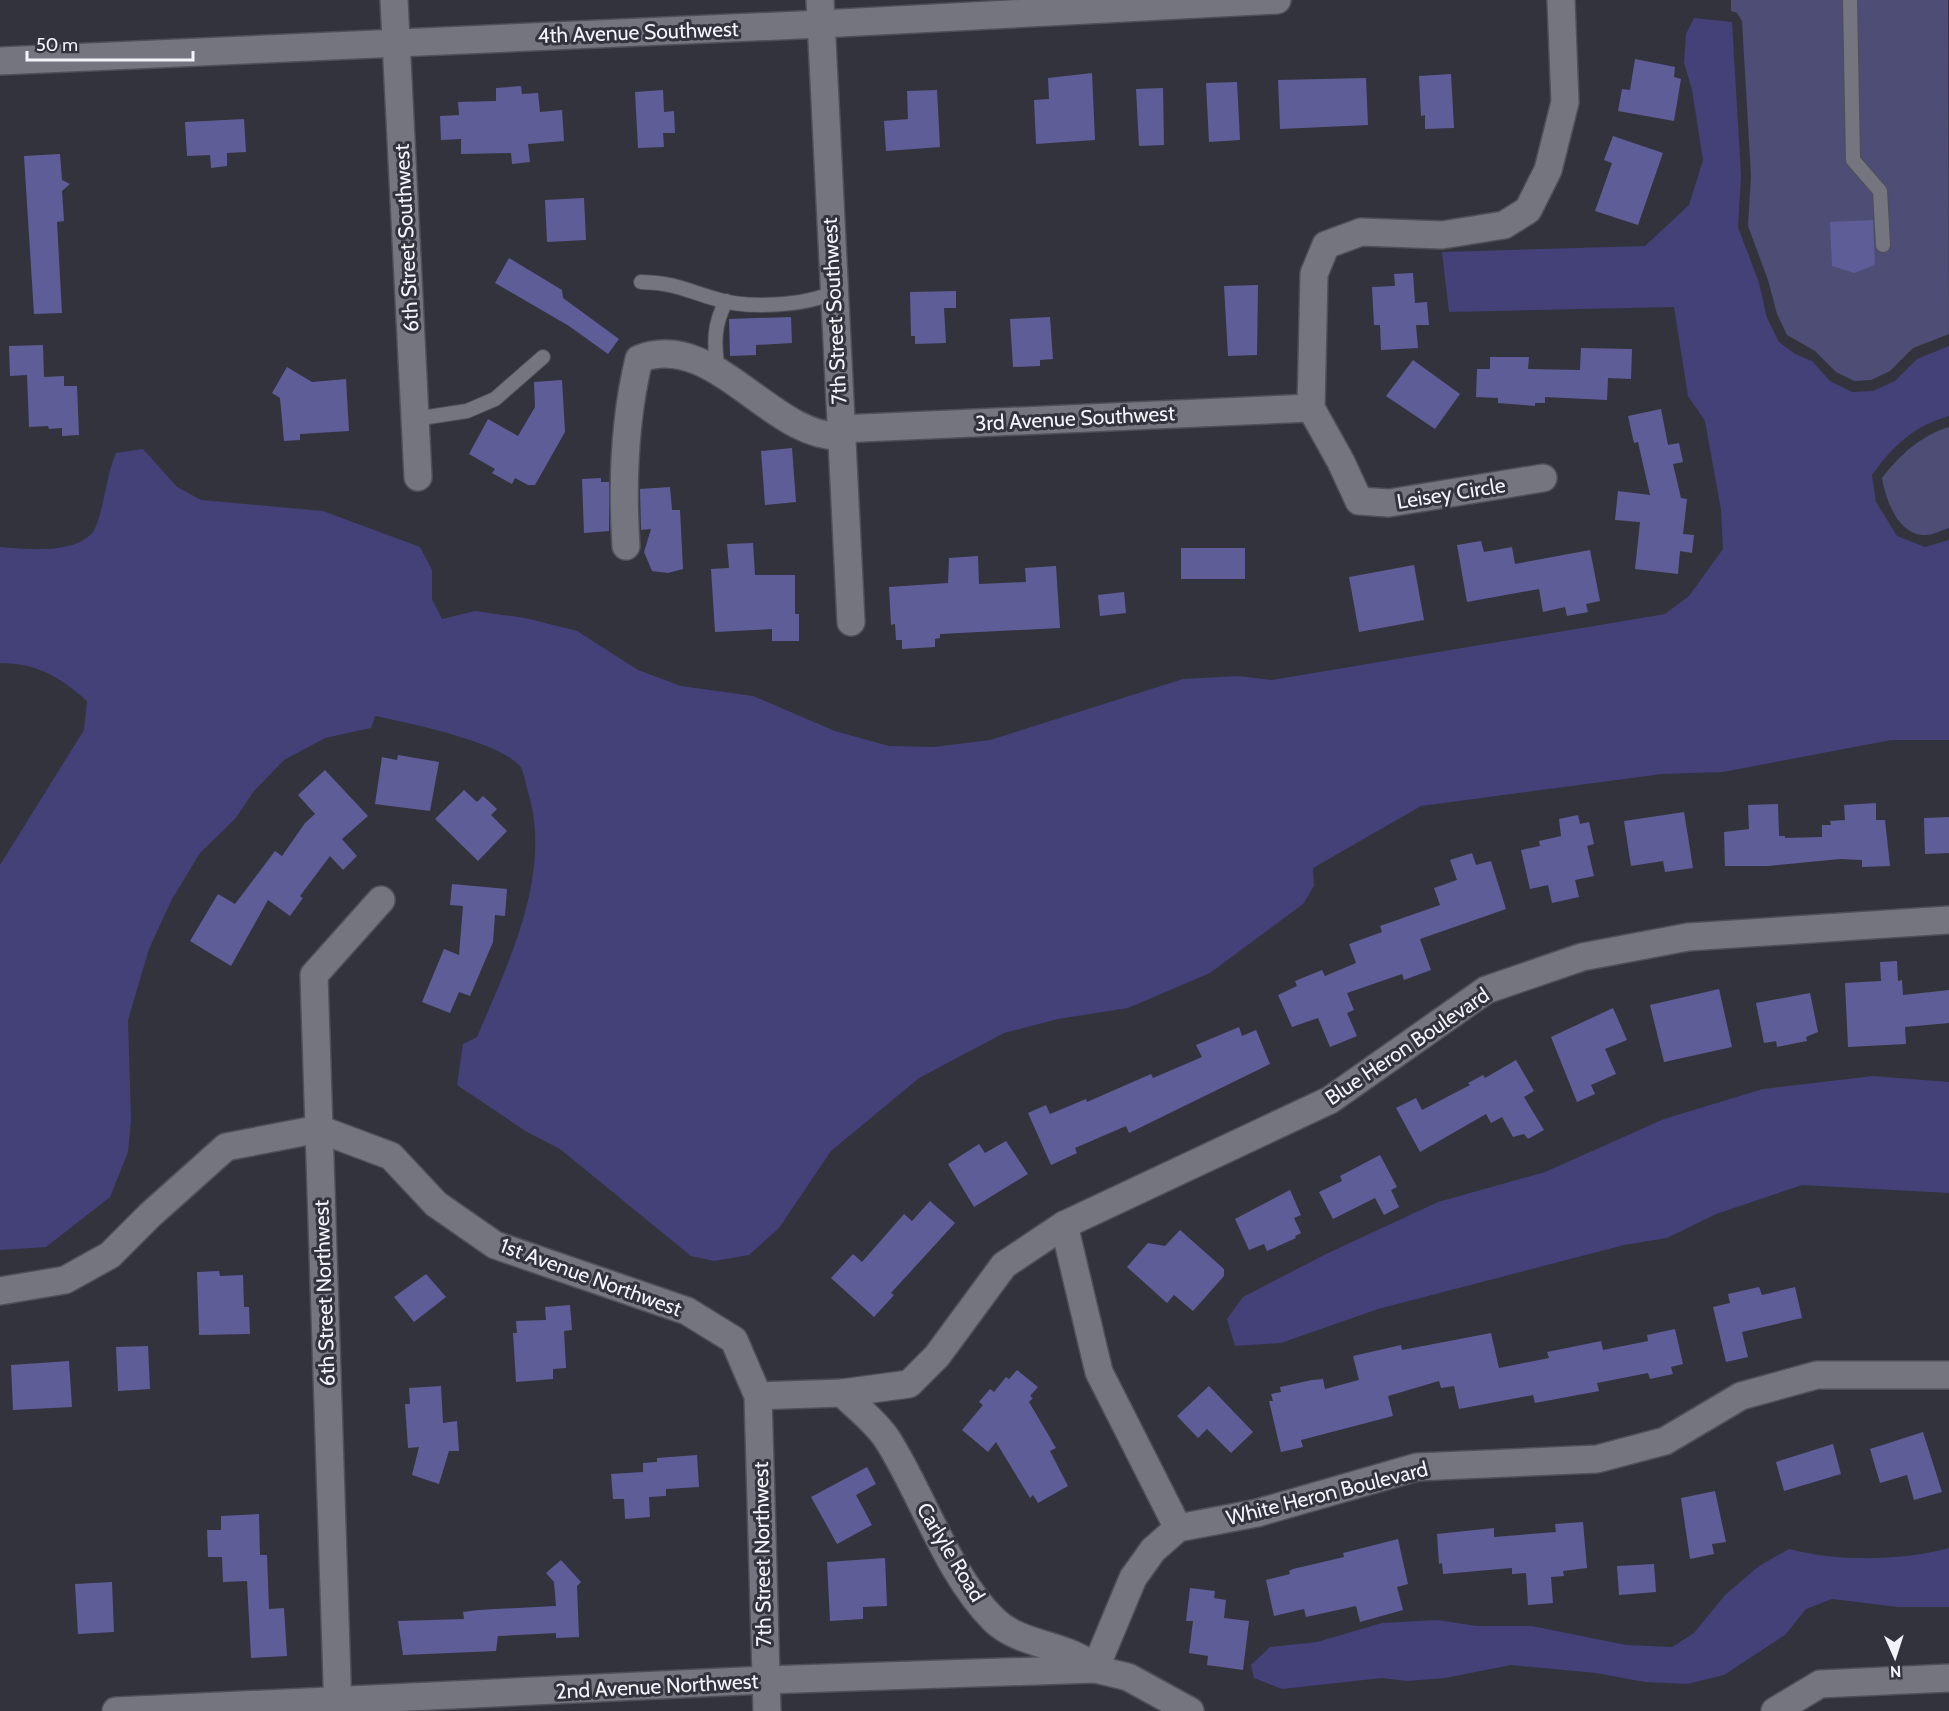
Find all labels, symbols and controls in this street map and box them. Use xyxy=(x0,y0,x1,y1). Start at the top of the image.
street label: 4th Avenue Southwest xyxy=(537,16,739,48)
scale bar xyxy=(27,24,194,62)
text: 50 m xyxy=(36,34,78,56)
street label: 6th Street Southwest xyxy=(389,143,423,333)
street label: 7th Street Southwest xyxy=(817,217,851,405)
street label: 3rd Avenue Southwest xyxy=(974,400,1176,436)
street label: Leisey Circle xyxy=(1395,472,1507,514)
street label: Blue Heron Boulevard xyxy=(1320,982,1494,1110)
street label: 6th Street Northwest xyxy=(308,1199,340,1387)
street label: 1st Avenue Northwest xyxy=(497,1233,685,1321)
street label: White Heron Boulevard xyxy=(1224,1456,1430,1530)
street label: 7th Street Northwest xyxy=(748,1461,776,1647)
street label: Carlyle Road xyxy=(912,1498,990,1606)
north arrow xyxy=(1865,1627,1925,1687)
text: N xyxy=(1890,1662,1902,1681)
street label: 2nd Avenue Northwest xyxy=(555,1668,759,1704)

